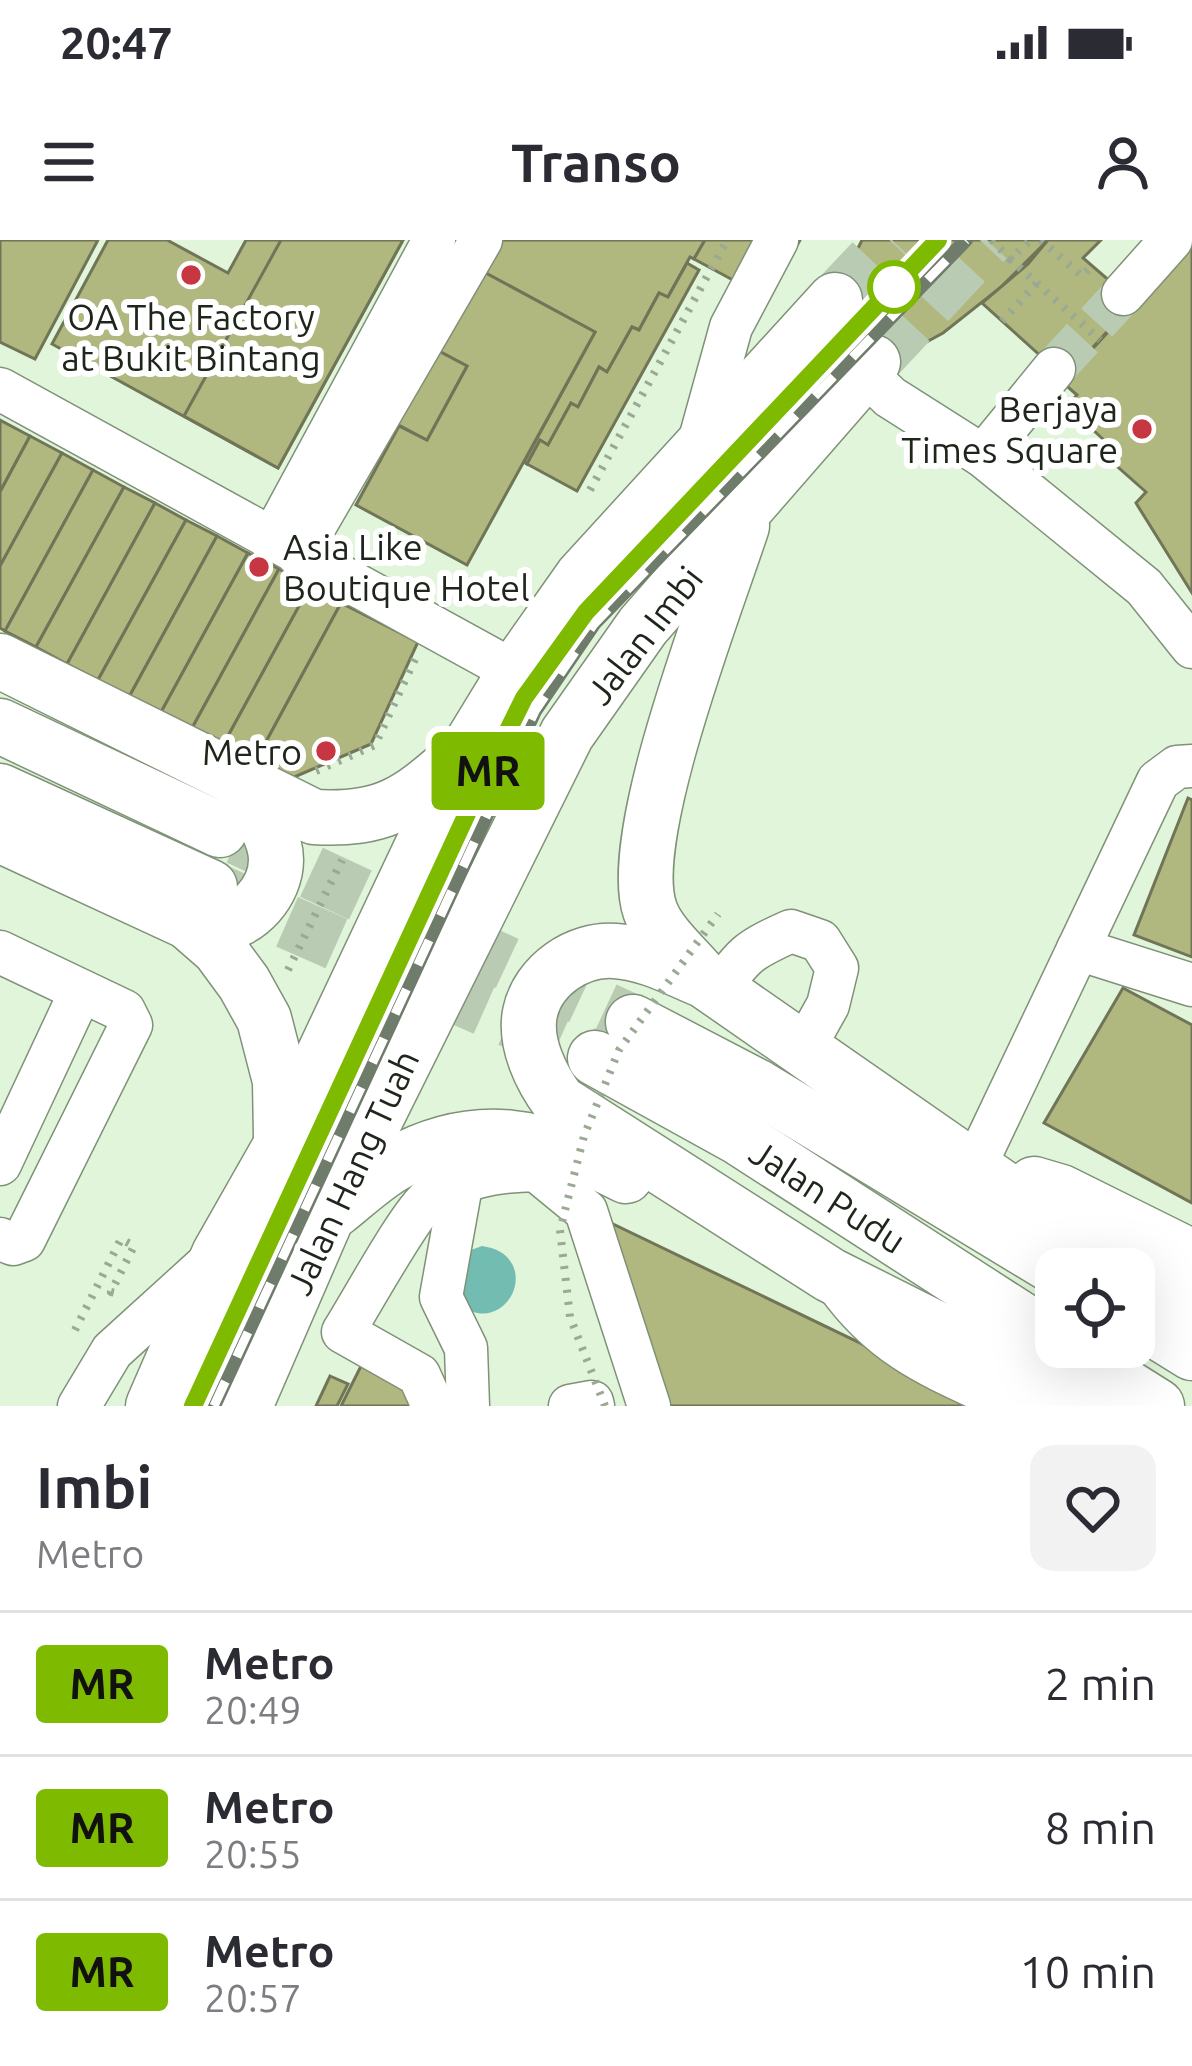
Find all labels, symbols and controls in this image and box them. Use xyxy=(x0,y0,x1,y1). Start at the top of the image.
text: 20:47 xyxy=(60,17,173,68)
icon: menu xyxy=(36,129,102,195)
icon: person xyxy=(1090,129,1156,195)
text: Transo xyxy=(511,132,681,192)
marker: OA The Factory at Bukit Bintang xyxy=(178,262,204,288)
unlabelled marker xyxy=(869,262,919,312)
place label: OA The Factory at Bukit Bintang xyxy=(61,296,321,378)
place label: Berjaya Times Square xyxy=(901,388,1118,470)
marker: Berjaya Times Square xyxy=(1129,416,1155,442)
place label: Asia Like Boutique Hotel xyxy=(283,526,530,608)
marker: Asia Like Boutique Hotel xyxy=(246,554,272,580)
street label: Jalan Imbi xyxy=(578,558,710,712)
place label: Metro xyxy=(202,731,302,772)
line badge: MR xyxy=(434,732,542,810)
marker: Metro xyxy=(313,738,339,764)
text: MR xyxy=(456,747,520,794)
street label: Jalan Hang Tuah xyxy=(277,1043,427,1301)
street label: Jalan Pudu xyxy=(743,1131,913,1261)
map controls xyxy=(1035,1248,1155,1368)
button: locate xyxy=(1035,1248,1155,1368)
button: heart xyxy=(1030,1445,1156,1571)
text: Imbi xyxy=(36,1455,152,1519)
text: Metro xyxy=(36,1532,144,1575)
text: Metro xyxy=(204,1637,335,1688)
text: 2 min xyxy=(1045,1658,1156,1709)
text: MR xyxy=(70,1660,134,1707)
text: 20:49 xyxy=(204,1688,302,1731)
text: Metro xyxy=(204,1781,335,1832)
text: 8 min xyxy=(1045,1802,1156,1853)
text: MR xyxy=(70,1804,134,1851)
text: 20:55 xyxy=(204,1832,302,1875)
text: Metro xyxy=(204,1925,335,1976)
text: 10 min xyxy=(1019,1946,1156,1997)
text: MR xyxy=(70,1948,134,1995)
text: 20:57 xyxy=(204,1976,302,2019)

